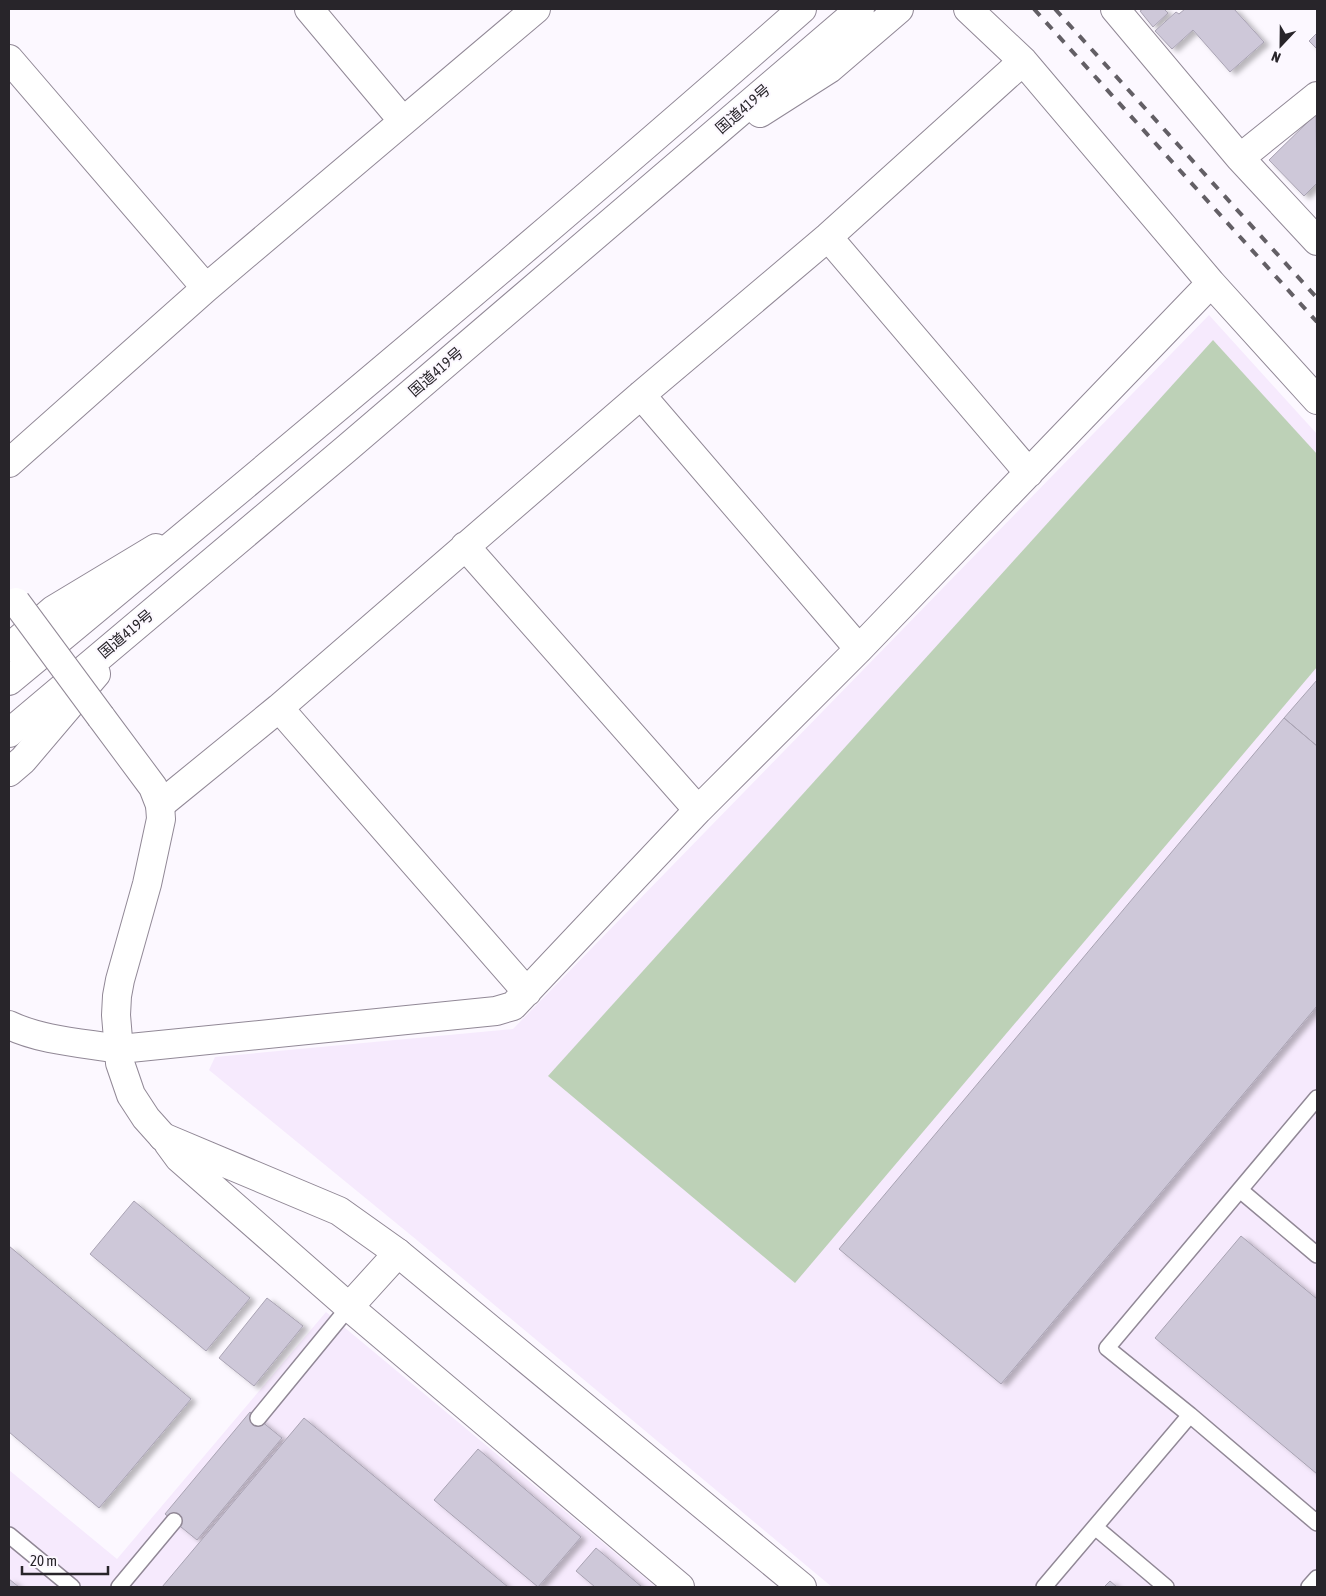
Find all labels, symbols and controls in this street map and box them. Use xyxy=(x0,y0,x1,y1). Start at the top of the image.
north arrow xyxy=(1256,20,1306,70)
text: N xyxy=(1269,48,1283,66)
street label: 国道419号 xyxy=(712,81,773,137)
street label: 国道419号 xyxy=(405,344,466,400)
street label: 国道419号 xyxy=(95,606,156,661)
scale bar xyxy=(22,1544,109,1576)
text: 20 m xyxy=(30,1552,57,1569)

